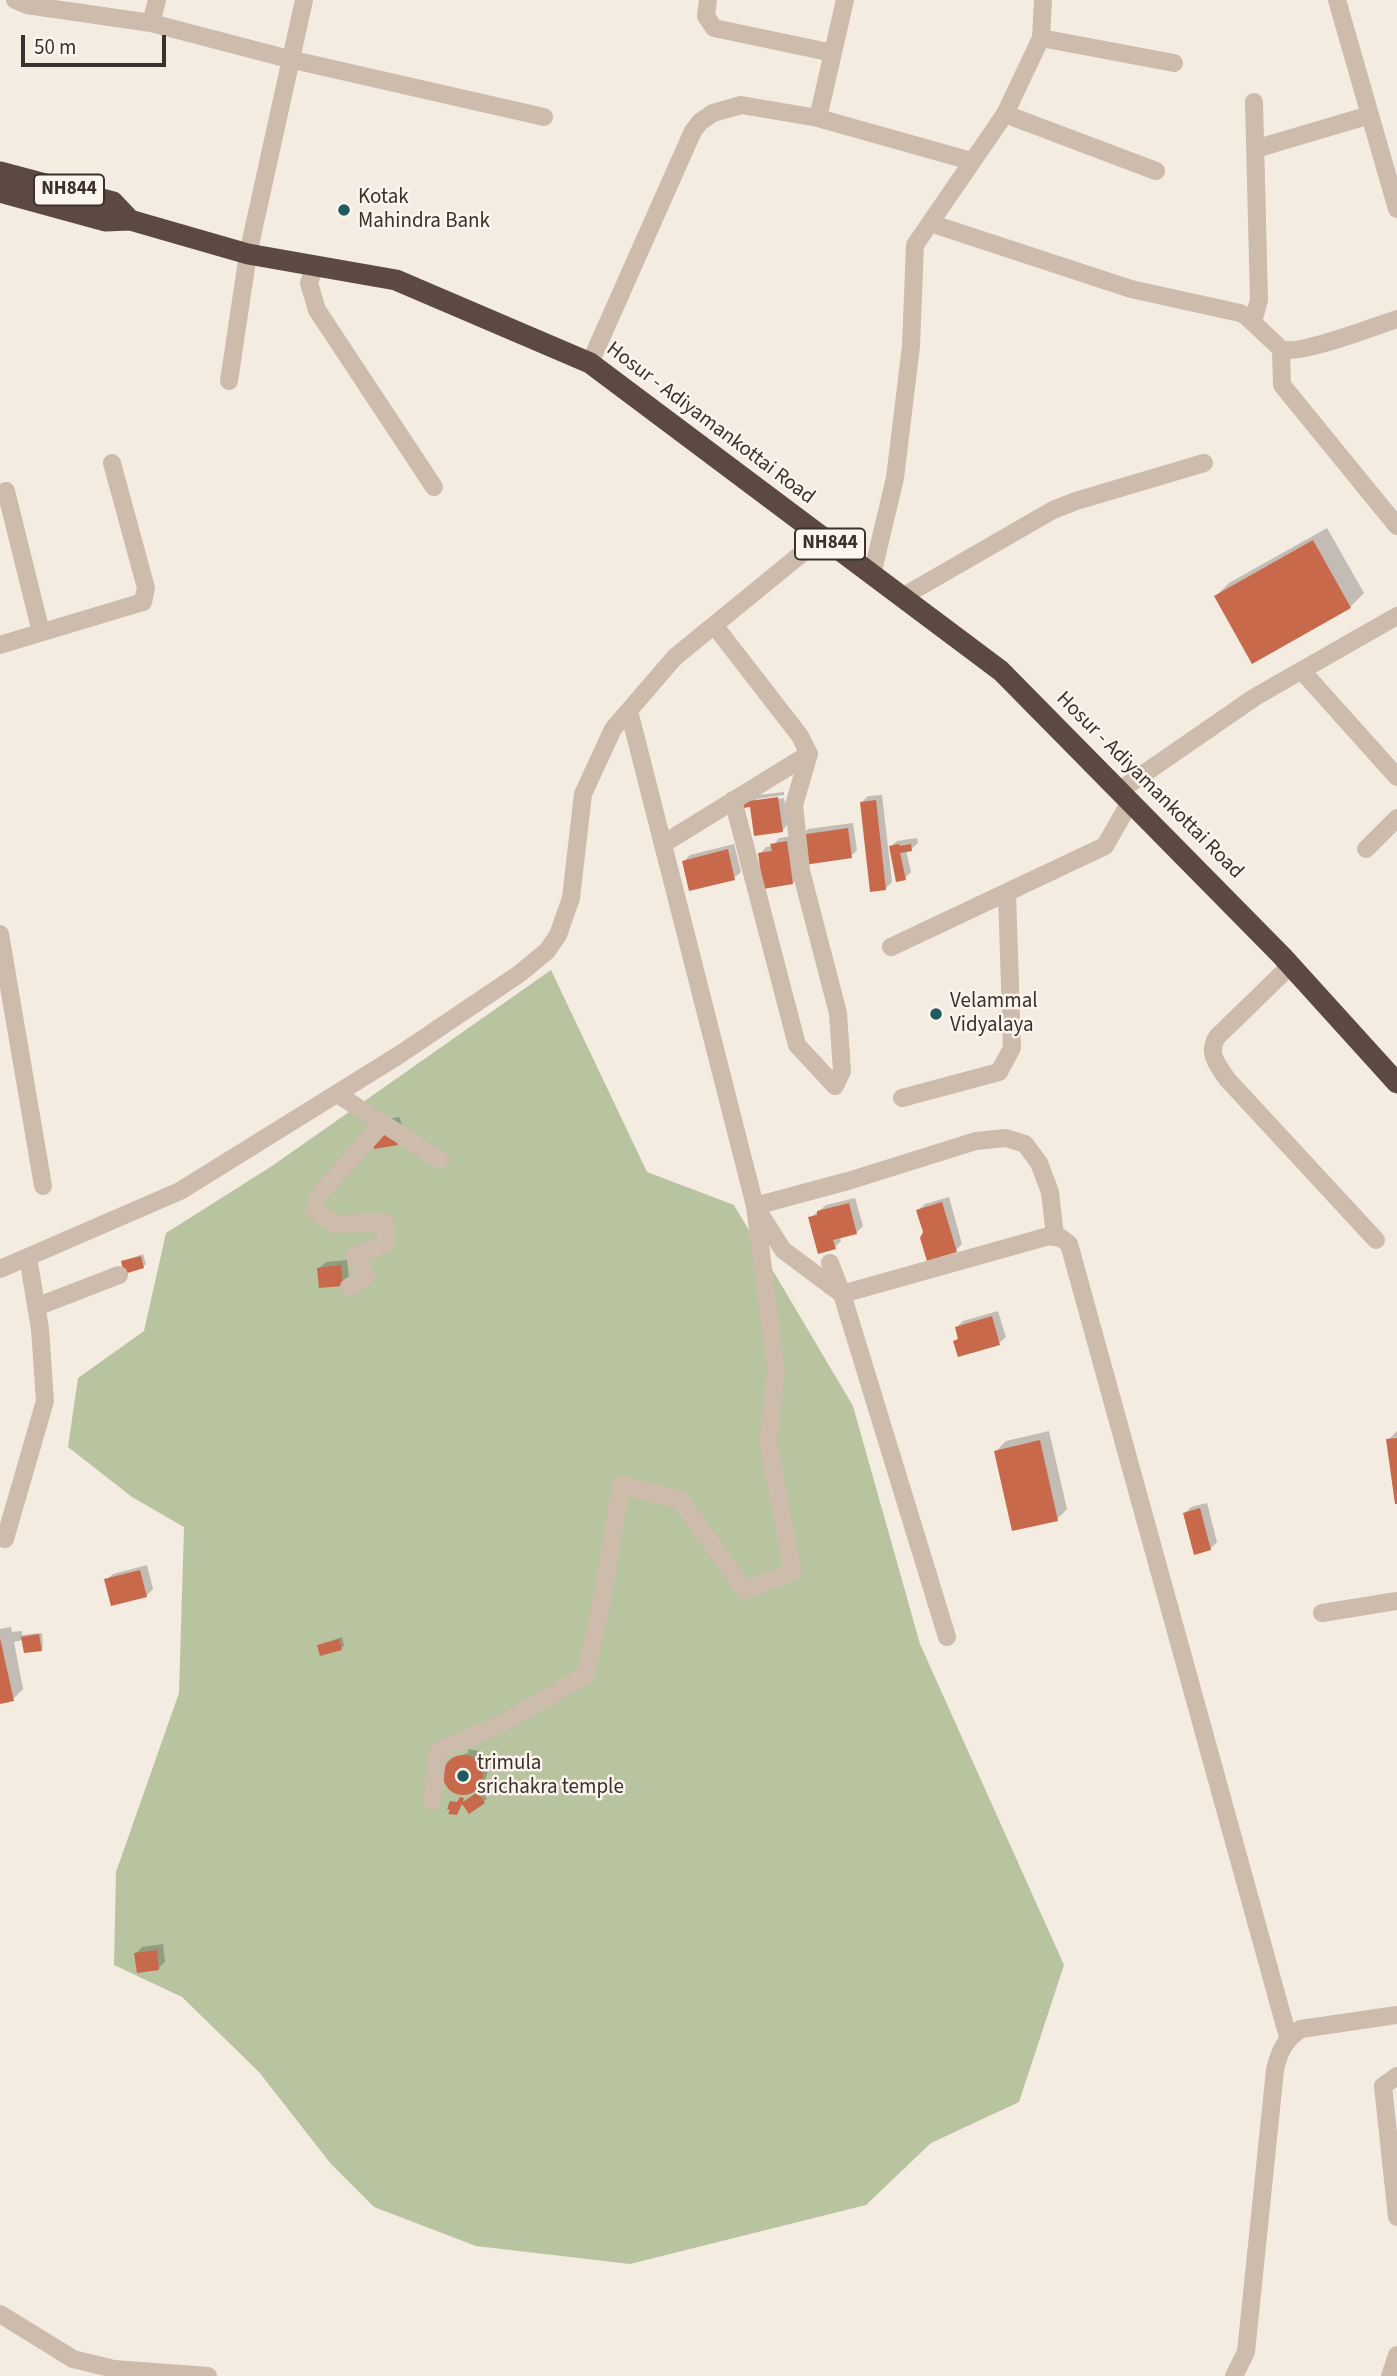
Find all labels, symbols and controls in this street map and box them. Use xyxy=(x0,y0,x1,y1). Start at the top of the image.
scale bar xyxy=(24,21,170,65)
text: 50 m xyxy=(34,32,76,62)
road number: NH844 xyxy=(34,174,104,206)
place label: Kotak Mahindra Bank xyxy=(358,185,490,235)
marker: Kotak Mahindra Bank xyxy=(336,202,352,218)
street label: Hosur - Adiyamankottai Road xyxy=(601,337,819,511)
road number: NH844 xyxy=(795,528,865,559)
street label: Hosur - Adiyamankottai Road xyxy=(1050,687,1248,885)
place label: Velammal Vidyalaya xyxy=(950,989,1038,1039)
marker: Velammal Vidyalaya xyxy=(928,1006,944,1022)
place label: trimula srichakra temple xyxy=(477,1751,624,1801)
marker: trimula srichakra temple xyxy=(455,1768,471,1784)

